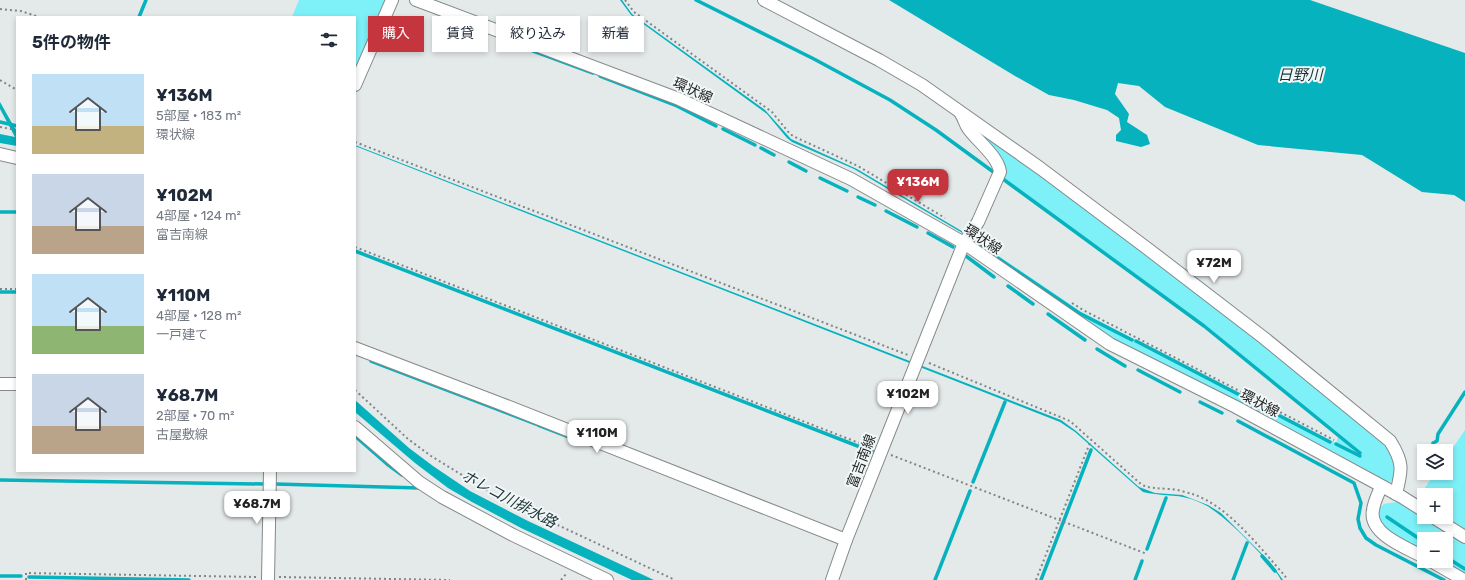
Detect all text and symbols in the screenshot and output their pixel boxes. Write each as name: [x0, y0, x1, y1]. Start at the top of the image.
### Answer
chip: 購入: [368, 16, 424, 52]
chip: 賃貸: [432, 16, 488, 52]
chip: 絞り込み: [496, 16, 580, 52]
chip: 新着: [588, 16, 644, 52]
icon: filters: [318, 29, 340, 51]
text: 5件の物件: [32, 32, 111, 52]
water label: 日野川: [1277, 66, 1324, 84]
street label: 環状線: [670, 74, 715, 107]
text: ¥136M: [156, 85, 213, 105]
icon: home: [64, 90, 112, 138]
text: 5部屋 · 183 m²: [156, 108, 241, 123]
text: 環状線: [156, 127, 195, 142]
pin: ¥136M: [890, 169, 946, 203]
text: ¥136M: [896, 174, 940, 189]
text: ¥102M: [156, 185, 213, 205]
icon: home: [64, 190, 112, 238]
text: 4部屋 · 124 m²: [156, 208, 241, 223]
street label: 環状線: [961, 221, 1005, 258]
text: 富吉南線: [156, 227, 208, 242]
pin: ¥72M: [1190, 250, 1238, 284]
text: ¥72M: [1196, 255, 1232, 270]
text: ¥110M: [156, 285, 210, 305]
icon: home: [64, 290, 112, 338]
text: 4部屋 · 128 m²: [156, 308, 241, 323]
text: 一戸建て: [156, 327, 208, 342]
pin: ¥102M: [880, 381, 936, 415]
text: ¥68.7M: [156, 385, 218, 405]
text: ¥102M: [886, 386, 930, 401]
street label: 環状線: [1237, 386, 1282, 421]
icon: home: [64, 390, 112, 438]
text: 2部屋 · 70 m²: [156, 408, 234, 423]
pin: ¥110M: [569, 420, 625, 454]
text: ¥110M: [576, 425, 618, 440]
text: 古屋敷線: [156, 427, 208, 442]
street label: 富吉南線: [843, 432, 879, 490]
map controls: [1417, 444, 1453, 568]
button: layers: [1417, 444, 1453, 480]
water label: ホレコ川排水路: [458, 466, 561, 533]
button: +: [1417, 488, 1453, 524]
pin: ¥68.7M: [224, 491, 290, 525]
text: ¥68.7M: [233, 496, 281, 511]
button: −: [1417, 532, 1453, 568]

